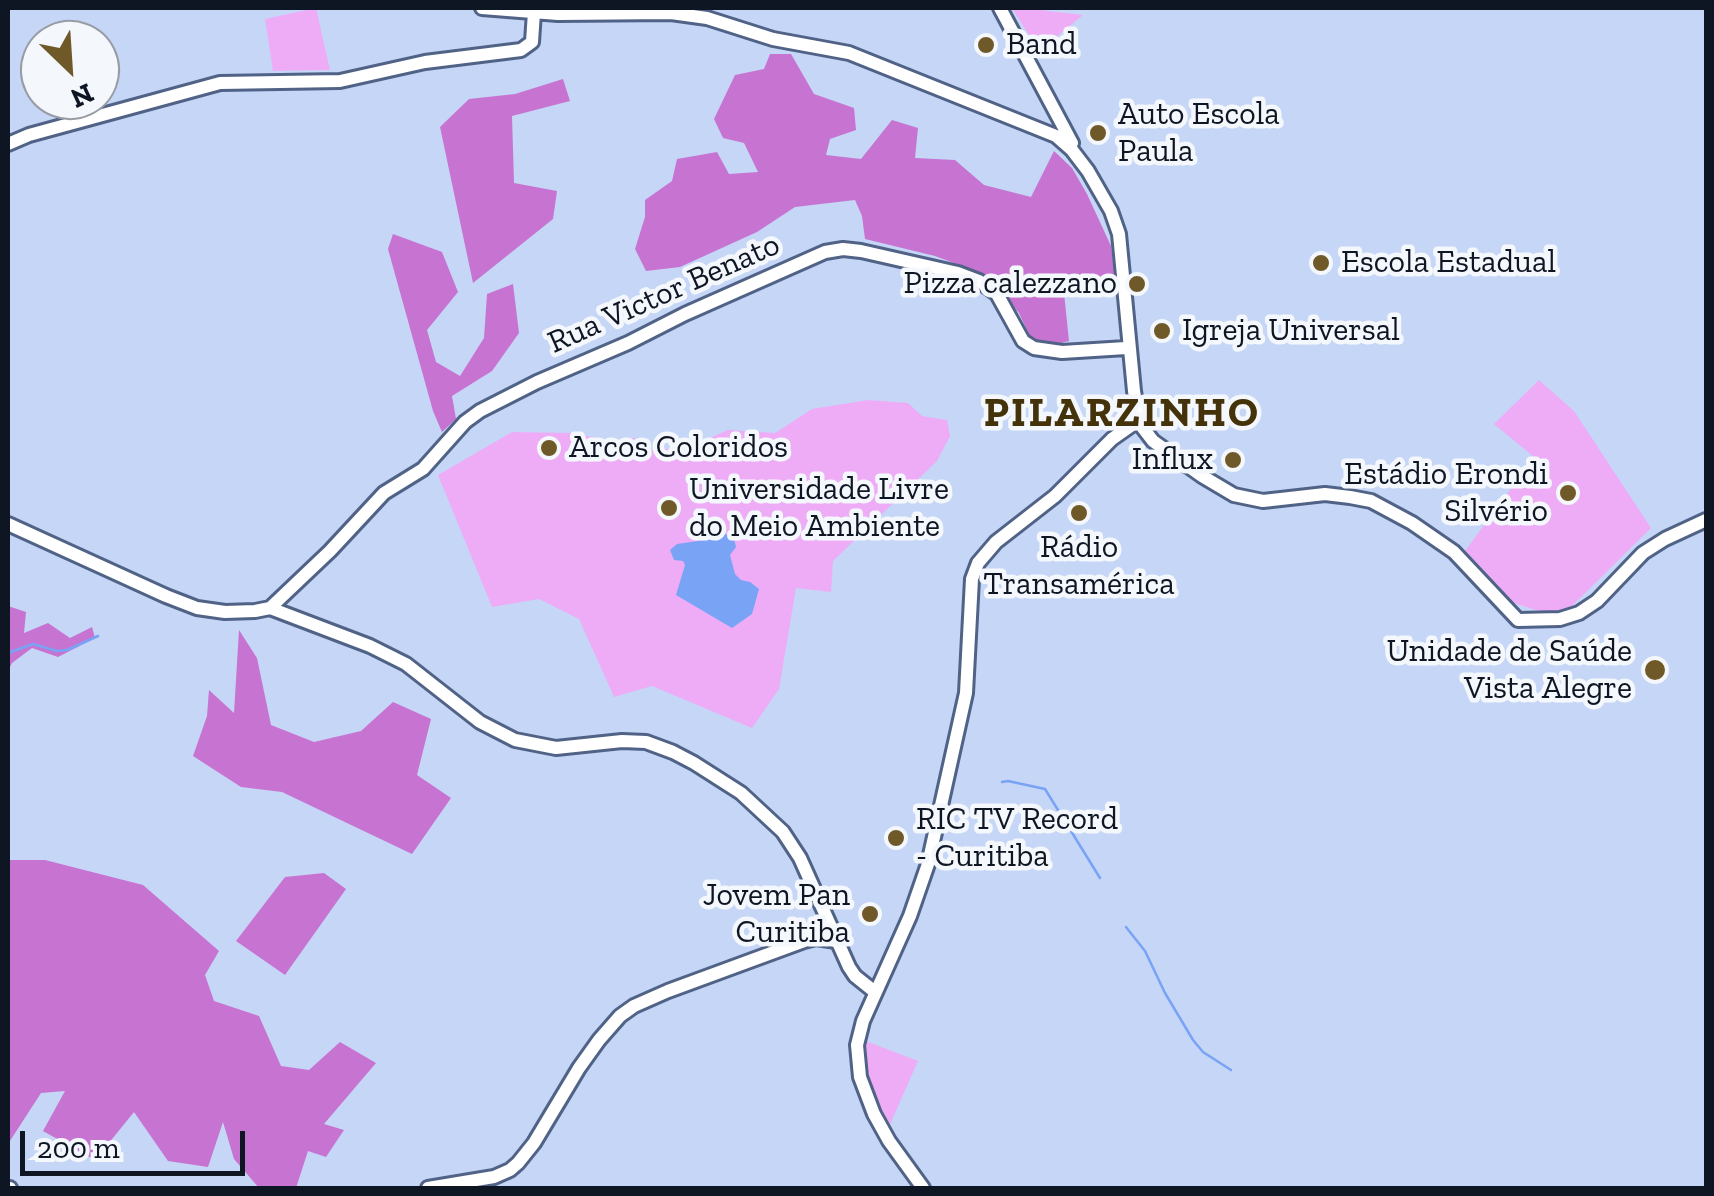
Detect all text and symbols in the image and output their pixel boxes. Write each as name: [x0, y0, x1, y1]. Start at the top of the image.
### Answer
north arrow: [20, 20, 120, 120]
place label: Band: [1006, 26, 1077, 64]
marker: Band: [975, 34, 997, 56]
text: N: [65, 76, 99, 115]
place label: Auto Escola Paula: [1118, 96, 1280, 171]
marker: Auto Escola Paula: [1087, 122, 1109, 144]
street label: Rua Victor Benato: [542, 226, 786, 362]
place label: Escola Estadual: [1341, 244, 1556, 282]
marker: Escola Estadual: [1310, 252, 1332, 274]
place label: Pizza calezzano: [904, 265, 1117, 303]
marker: Pizza calezzano: [1126, 273, 1148, 295]
place label: Igreja Universal: [1182, 312, 1400, 350]
marker: Igreja Universal: [1151, 320, 1173, 342]
district label: PILARZINHO: [984, 389, 1260, 439]
place label: Arcos Coloridos: [569, 429, 788, 467]
marker: Arcos Coloridos: [538, 437, 560, 459]
place label: Influx: [1132, 441, 1213, 479]
marker: Influx: [1222, 449, 1244, 471]
place label: Estádio Erondi Silvério: [1344, 456, 1548, 531]
place label: Universidade Livre do Meio Ambiente: [689, 471, 949, 546]
marker: Estádio Erondi Silvério: [1557, 482, 1579, 504]
marker: Universidade Livre do Meio Ambiente: [658, 497, 680, 519]
marker: Rádio Transamérica: [1068, 502, 1090, 524]
place label: Rádio Transamérica: [983, 529, 1175, 604]
place label: Unidade de Saúde Vista Alegre: [1387, 633, 1632, 708]
marker: Unidade de Saúde Vista Alegre: [1642, 657, 1668, 683]
place label: RIC TV Record - Curitiba: [916, 801, 1118, 876]
marker: RIC TV Record - Curitiba: [885, 827, 907, 849]
place label: Jovem Pan Curitiba: [703, 877, 850, 952]
marker: Jovem Pan Curitiba: [859, 903, 881, 925]
scale bar: [25, 1111, 250, 1173]
text: 200 m: [37, 1130, 120, 1166]

